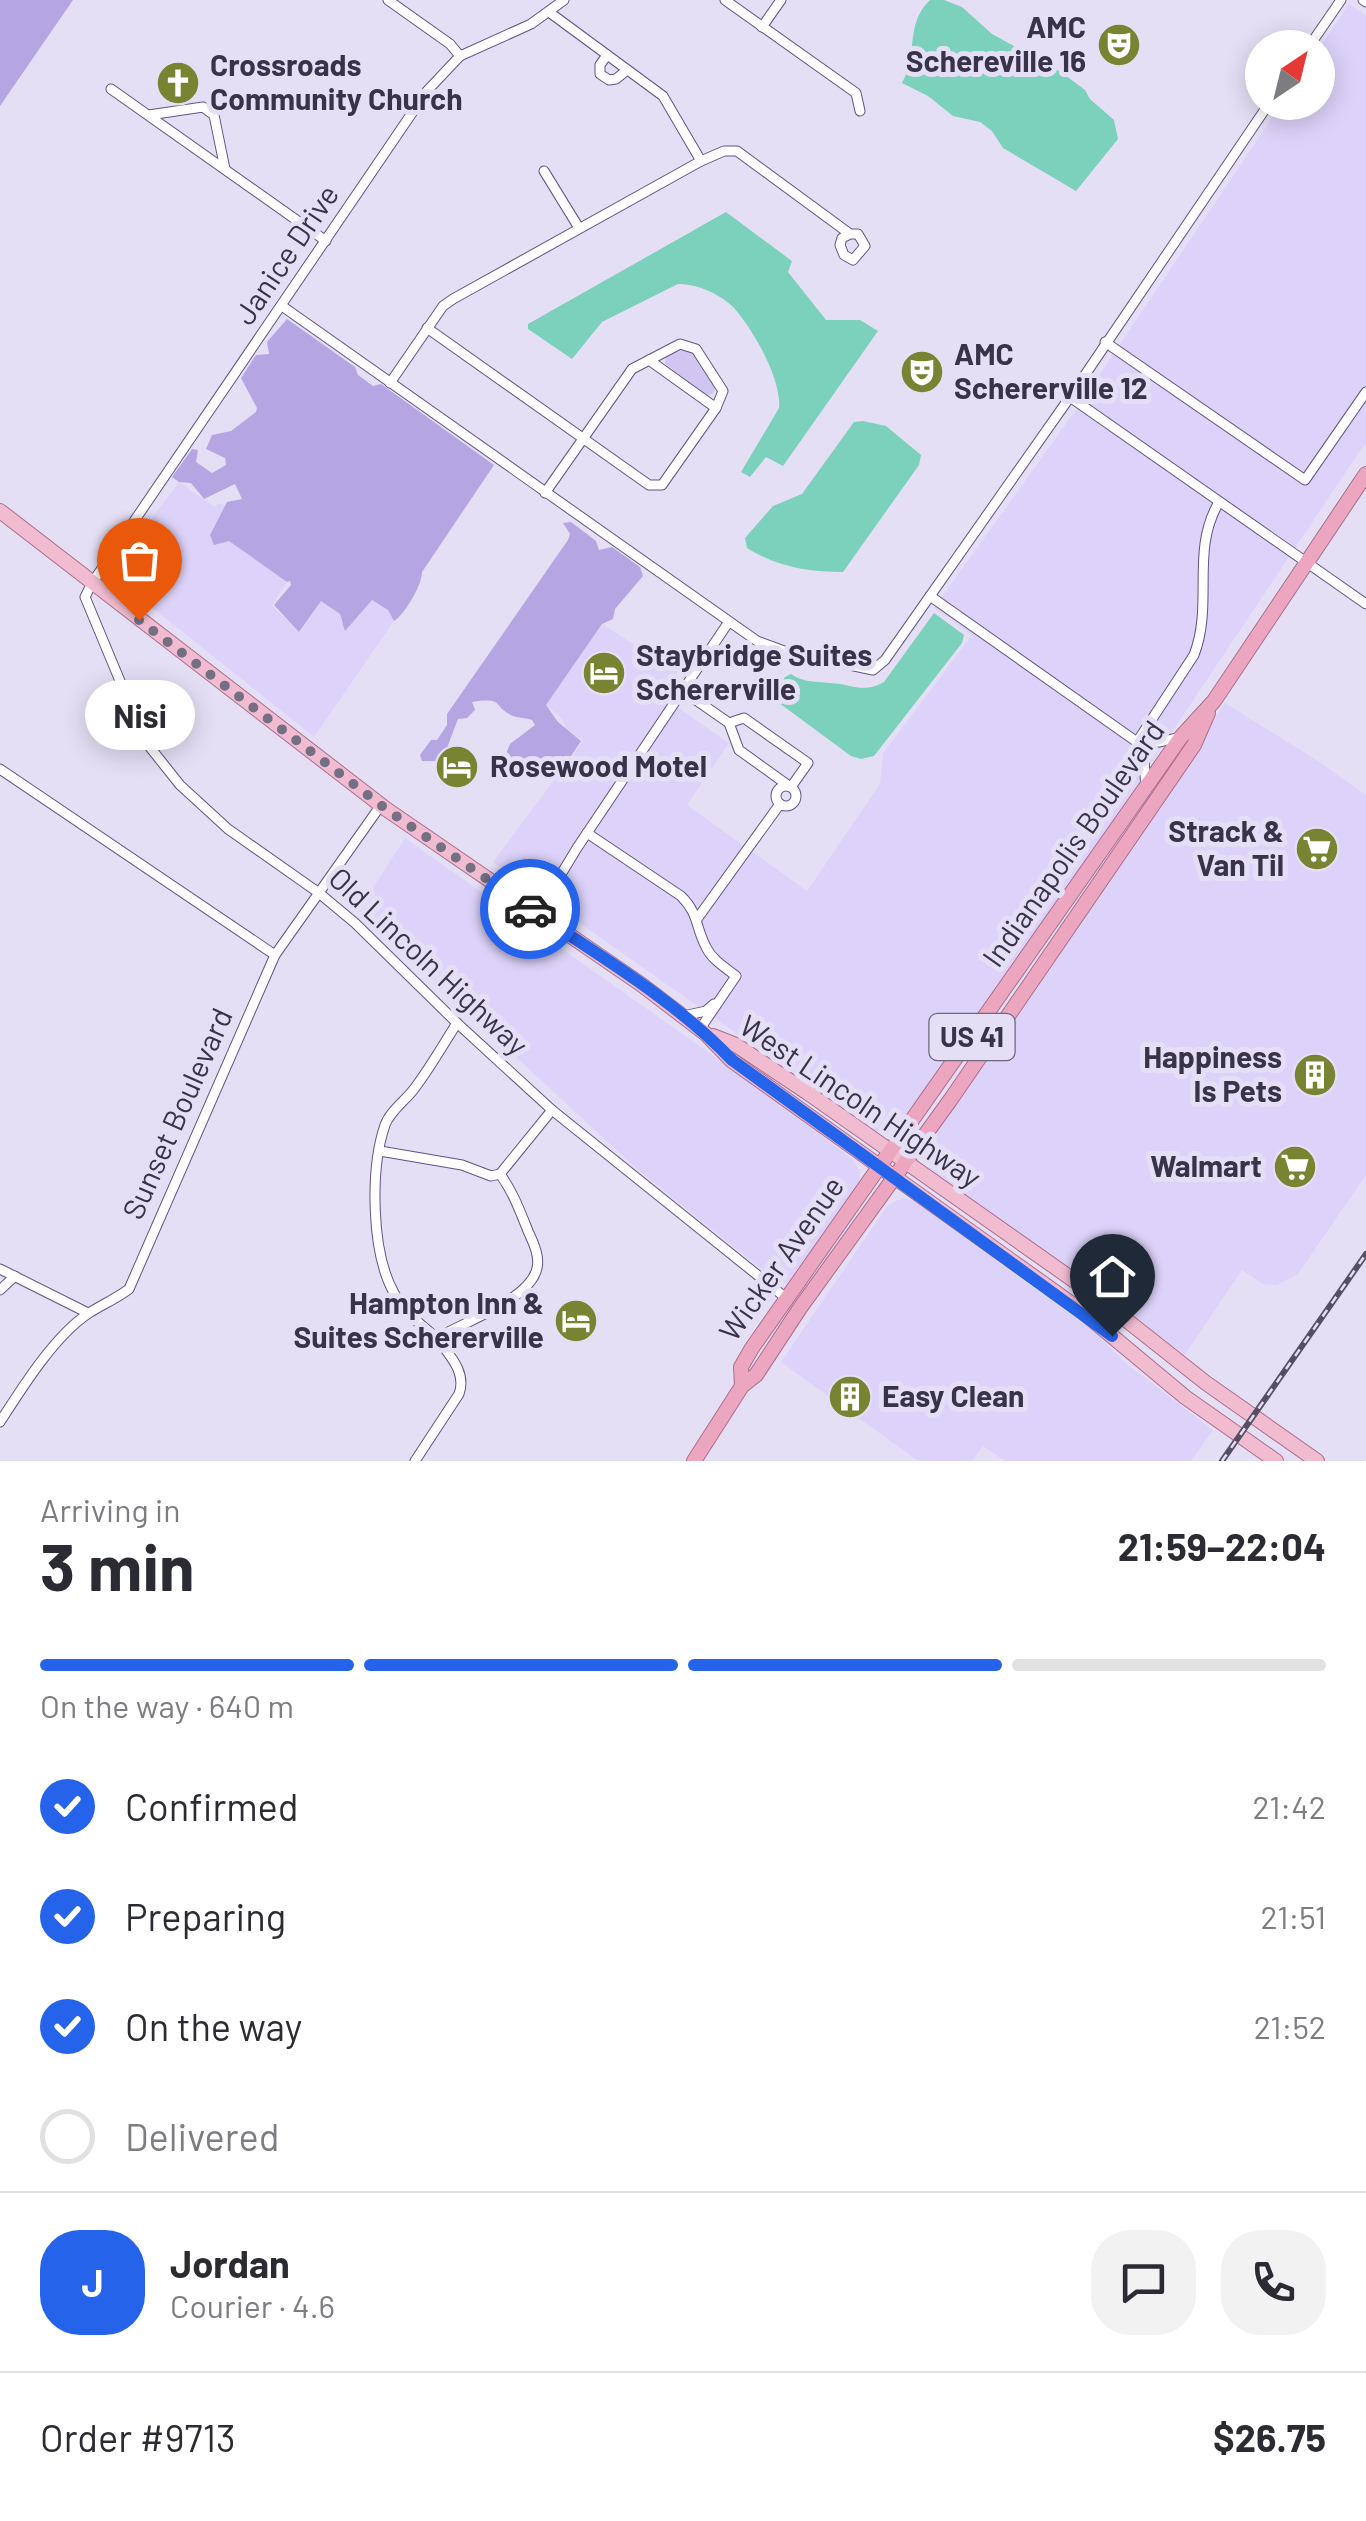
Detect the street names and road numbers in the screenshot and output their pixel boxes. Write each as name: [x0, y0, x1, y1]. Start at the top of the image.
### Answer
street label: Janice Drive: [225, 177, 345, 331]
street label: Indianapolis Boulevard: [974, 713, 1171, 973]
street label: Old Lincoln Highway: [322, 859, 536, 1062]
street label: Sunset Boulevard: [114, 1002, 239, 1224]
street label: West Lincoln Highway: [734, 1006, 989, 1194]
road number: US 41: [930, 1014, 1014, 1060]
street label: Wicker Avenue: [710, 1169, 850, 1347]

